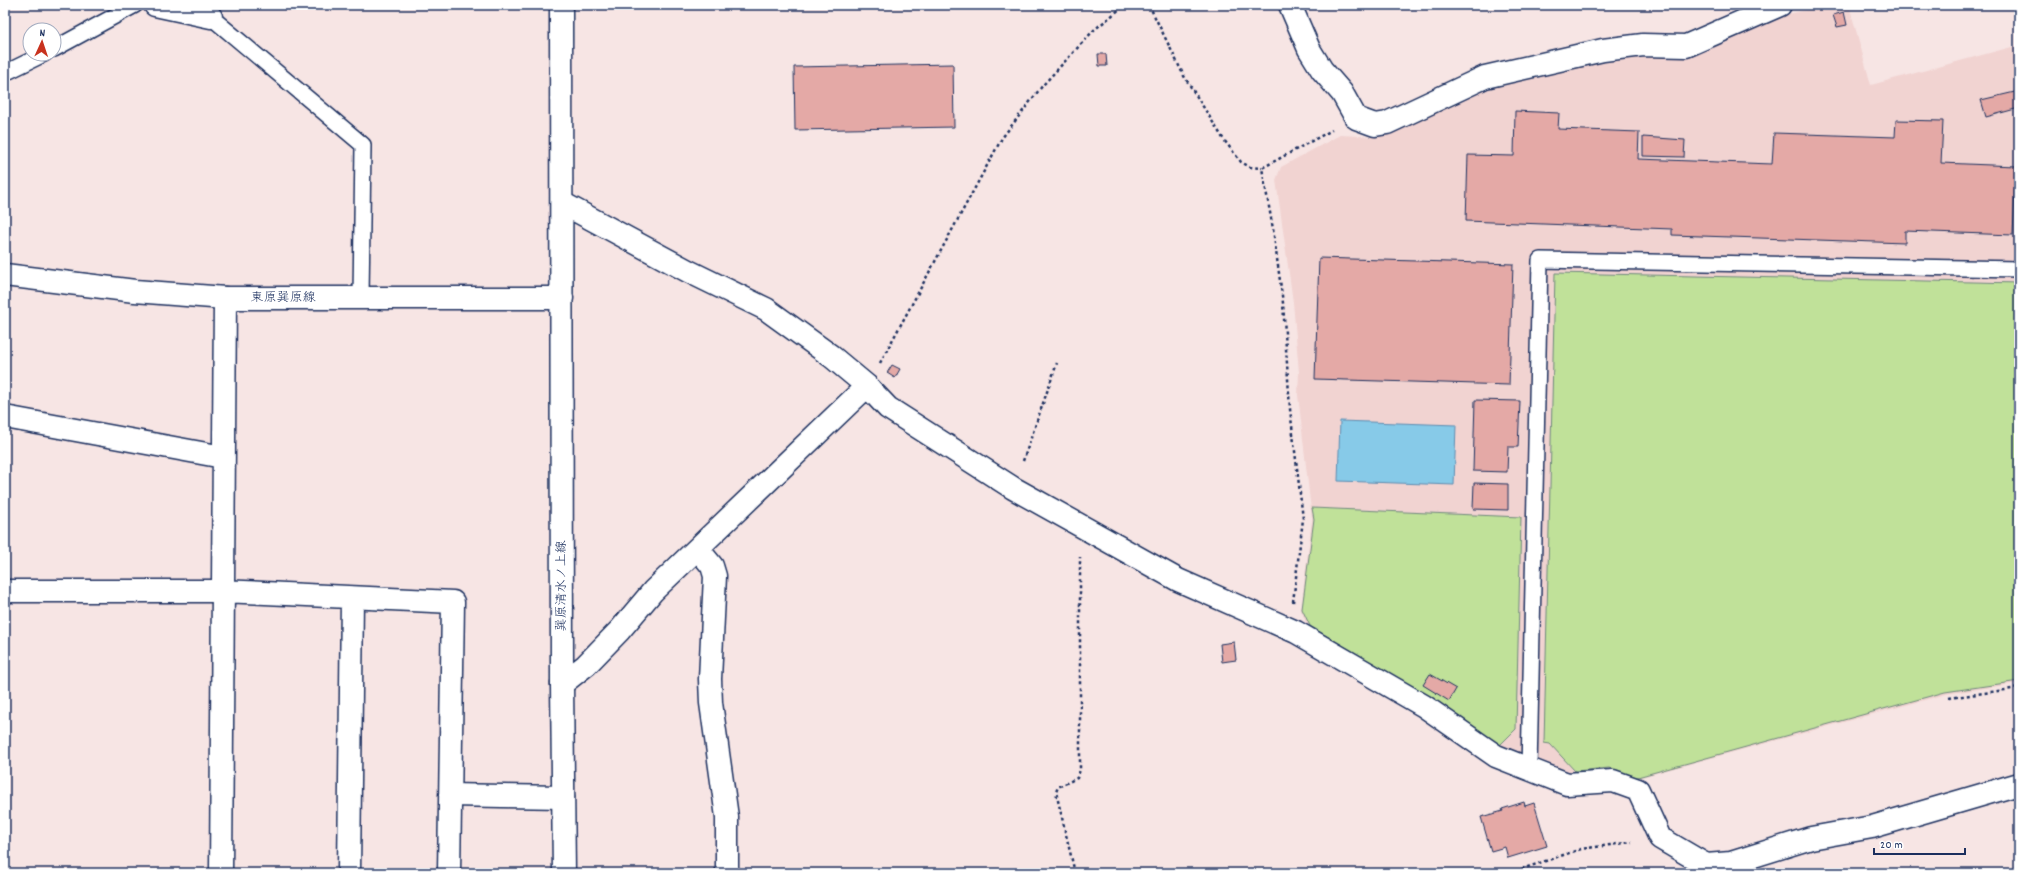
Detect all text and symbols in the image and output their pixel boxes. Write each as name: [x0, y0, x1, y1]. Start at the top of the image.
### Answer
north arrow: [22, 22, 62, 62]
text: N: [39, 26, 46, 42]
street label: 東原巽原線: [250, 289, 316, 308]
street label: 巽原清水ノ上線: [553, 540, 572, 632]
scale bar: [1874, 830, 1965, 856]
text: 20 m: [1880, 837, 1903, 854]

